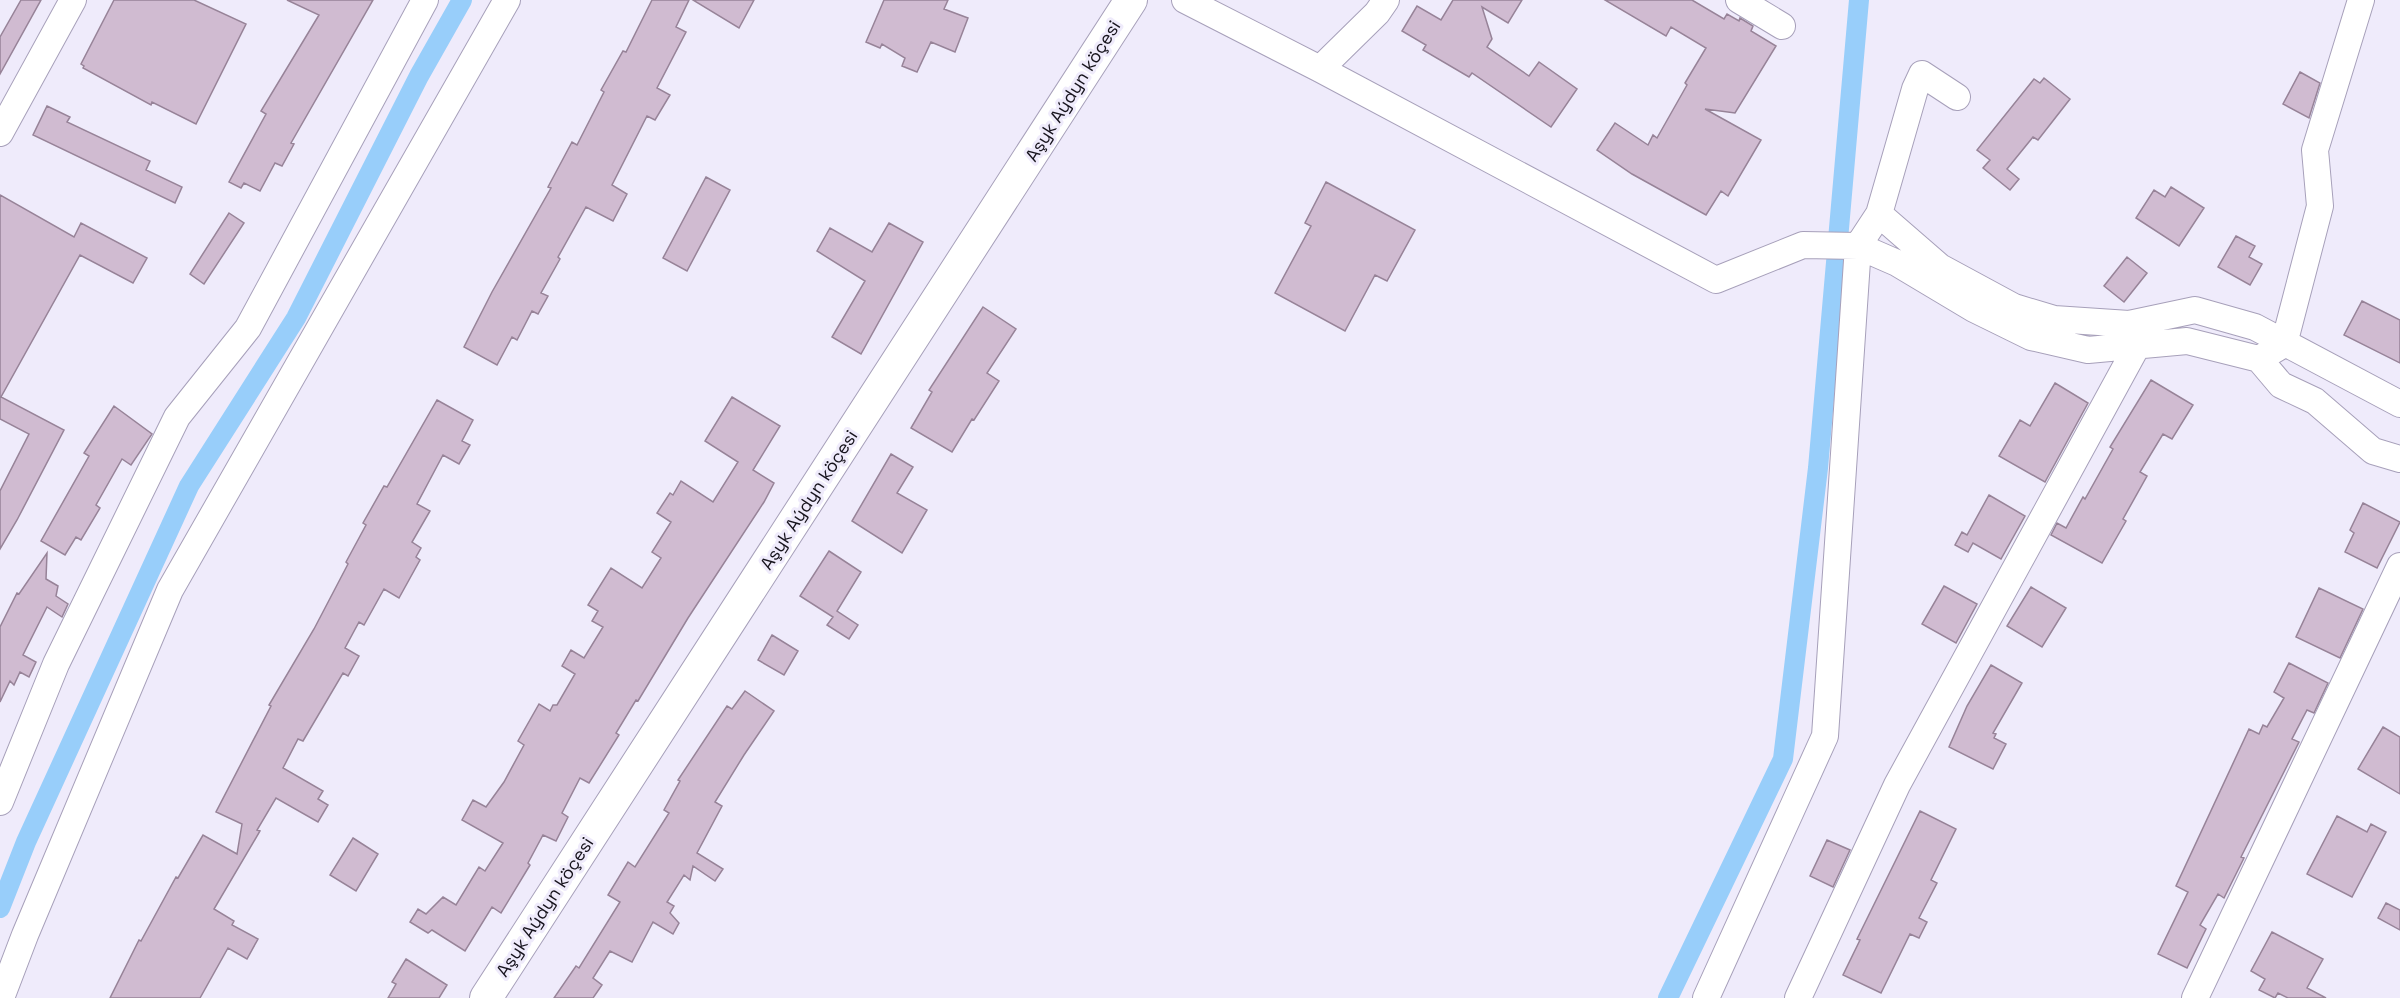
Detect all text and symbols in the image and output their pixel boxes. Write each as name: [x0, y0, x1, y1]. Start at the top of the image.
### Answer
street label: Aşyk Aýdyn köçesi: [1020, 16, 1125, 166]
street label: Aşyk Aýdyn köçesi: [755, 425, 862, 574]
street label: Aşyk Aýdyn köçesi: [491, 832, 598, 981]

